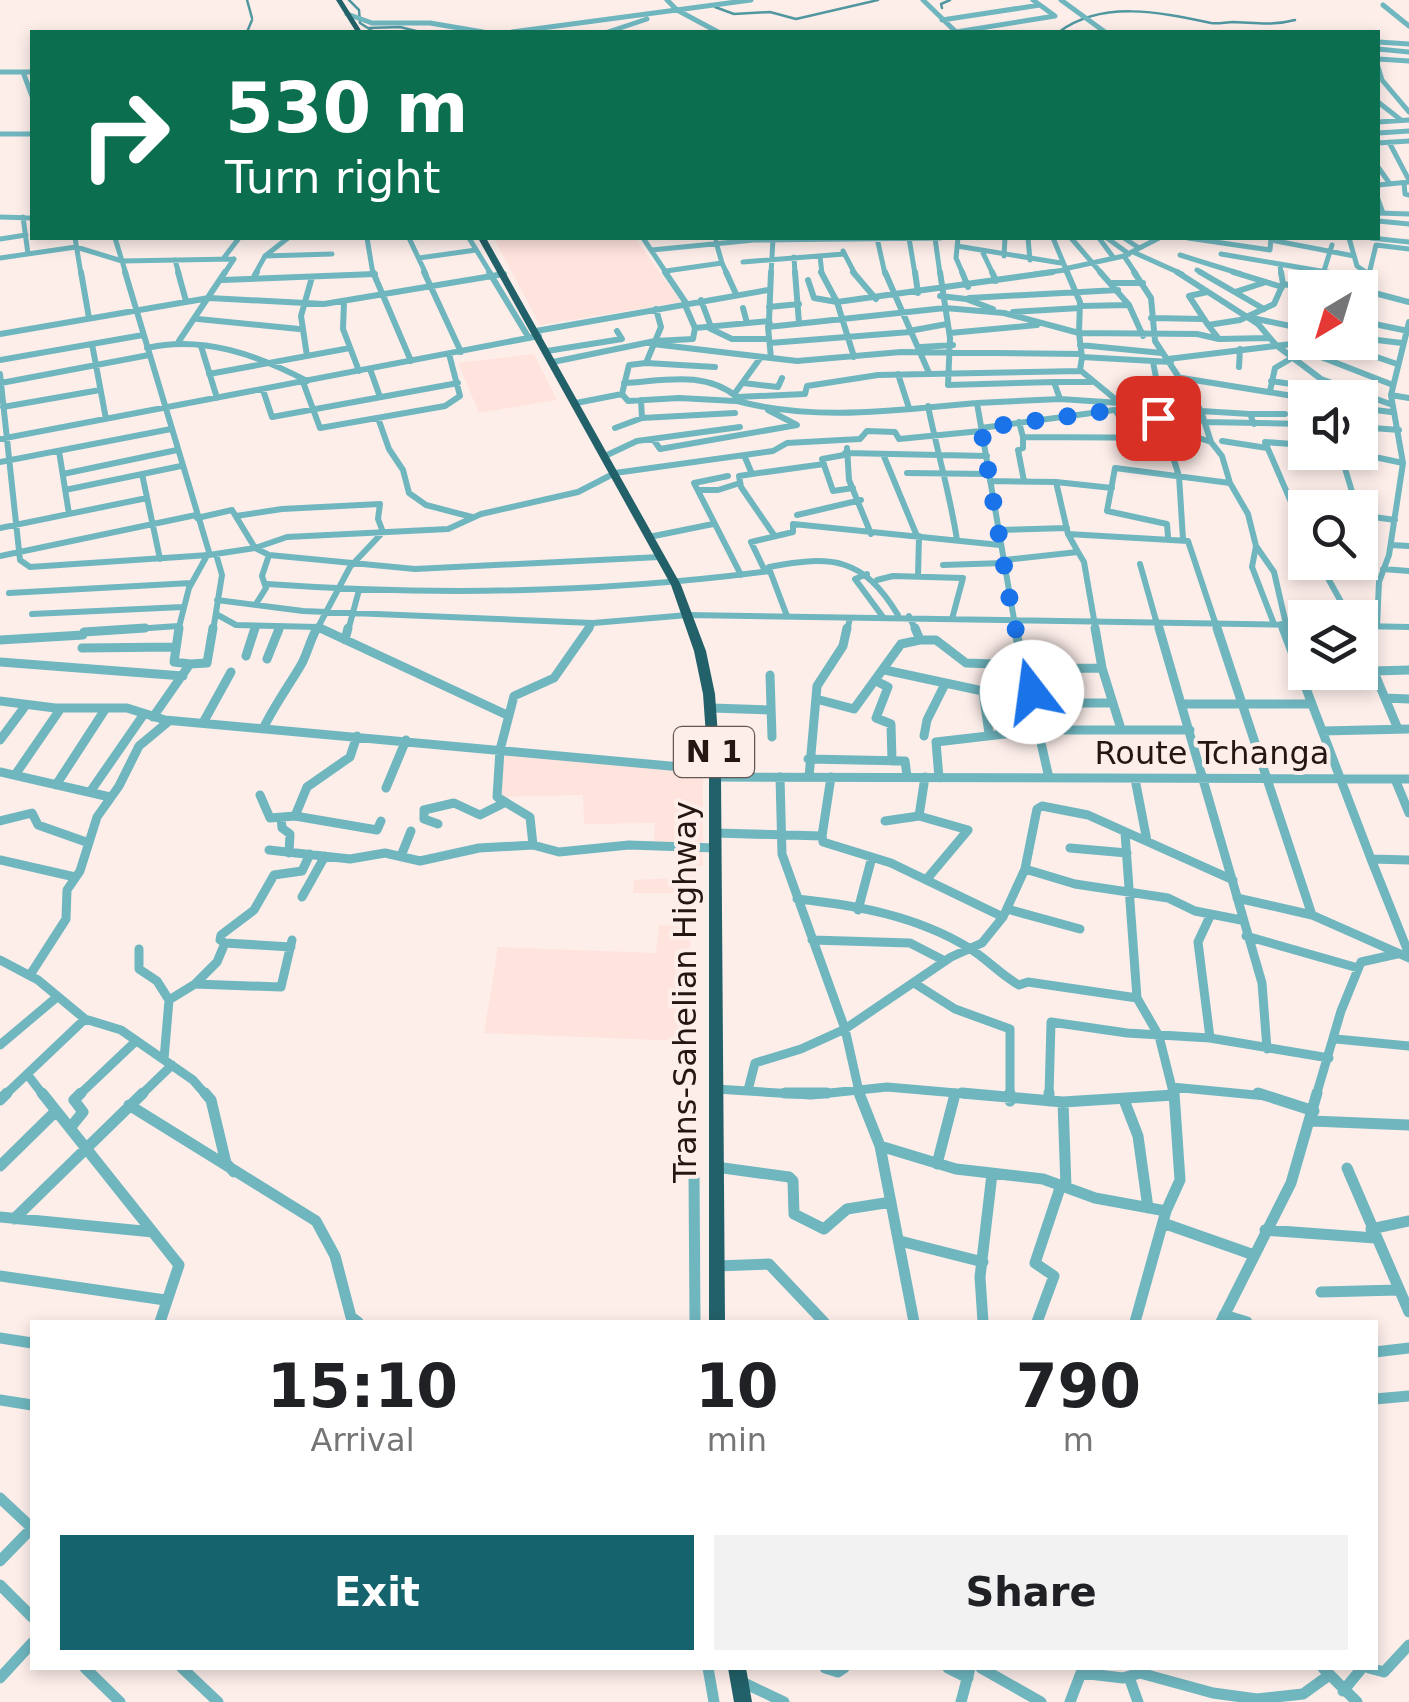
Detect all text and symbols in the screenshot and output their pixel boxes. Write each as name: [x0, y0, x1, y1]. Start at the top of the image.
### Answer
text: 530 m: [225, 67, 468, 149]
icon: right: [60, 70, 190, 200]
text: Turn right: [225, 151, 440, 204]
north arrow: [1288, 270, 1378, 360]
map controls: [1288, 270, 1378, 690]
pin: [1116, 376, 1201, 461]
button: sound: [1288, 380, 1378, 470]
icon: arrive: [1131, 391, 1186, 446]
button: search: [1288, 490, 1378, 580]
button: layers: [1288, 600, 1378, 690]
position arrow: [980, 640, 1084, 744]
road number: N 1: [674, 727, 754, 777]
street label: Route Tchanga: [1095, 734, 1329, 772]
street label: Trans-Sahelian Highway: [666, 801, 704, 1184]
text: 15:10: [267, 1351, 458, 1421]
text: 10: [695, 1351, 779, 1421]
text: 790: [1016, 1351, 1141, 1421]
text: Arrival: [311, 1421, 415, 1459]
text: min: [707, 1421, 767, 1459]
text: m: [1063, 1421, 1094, 1459]
button: Exit: [60, 1535, 694, 1650]
button: Share: [714, 1535, 1348, 1650]

